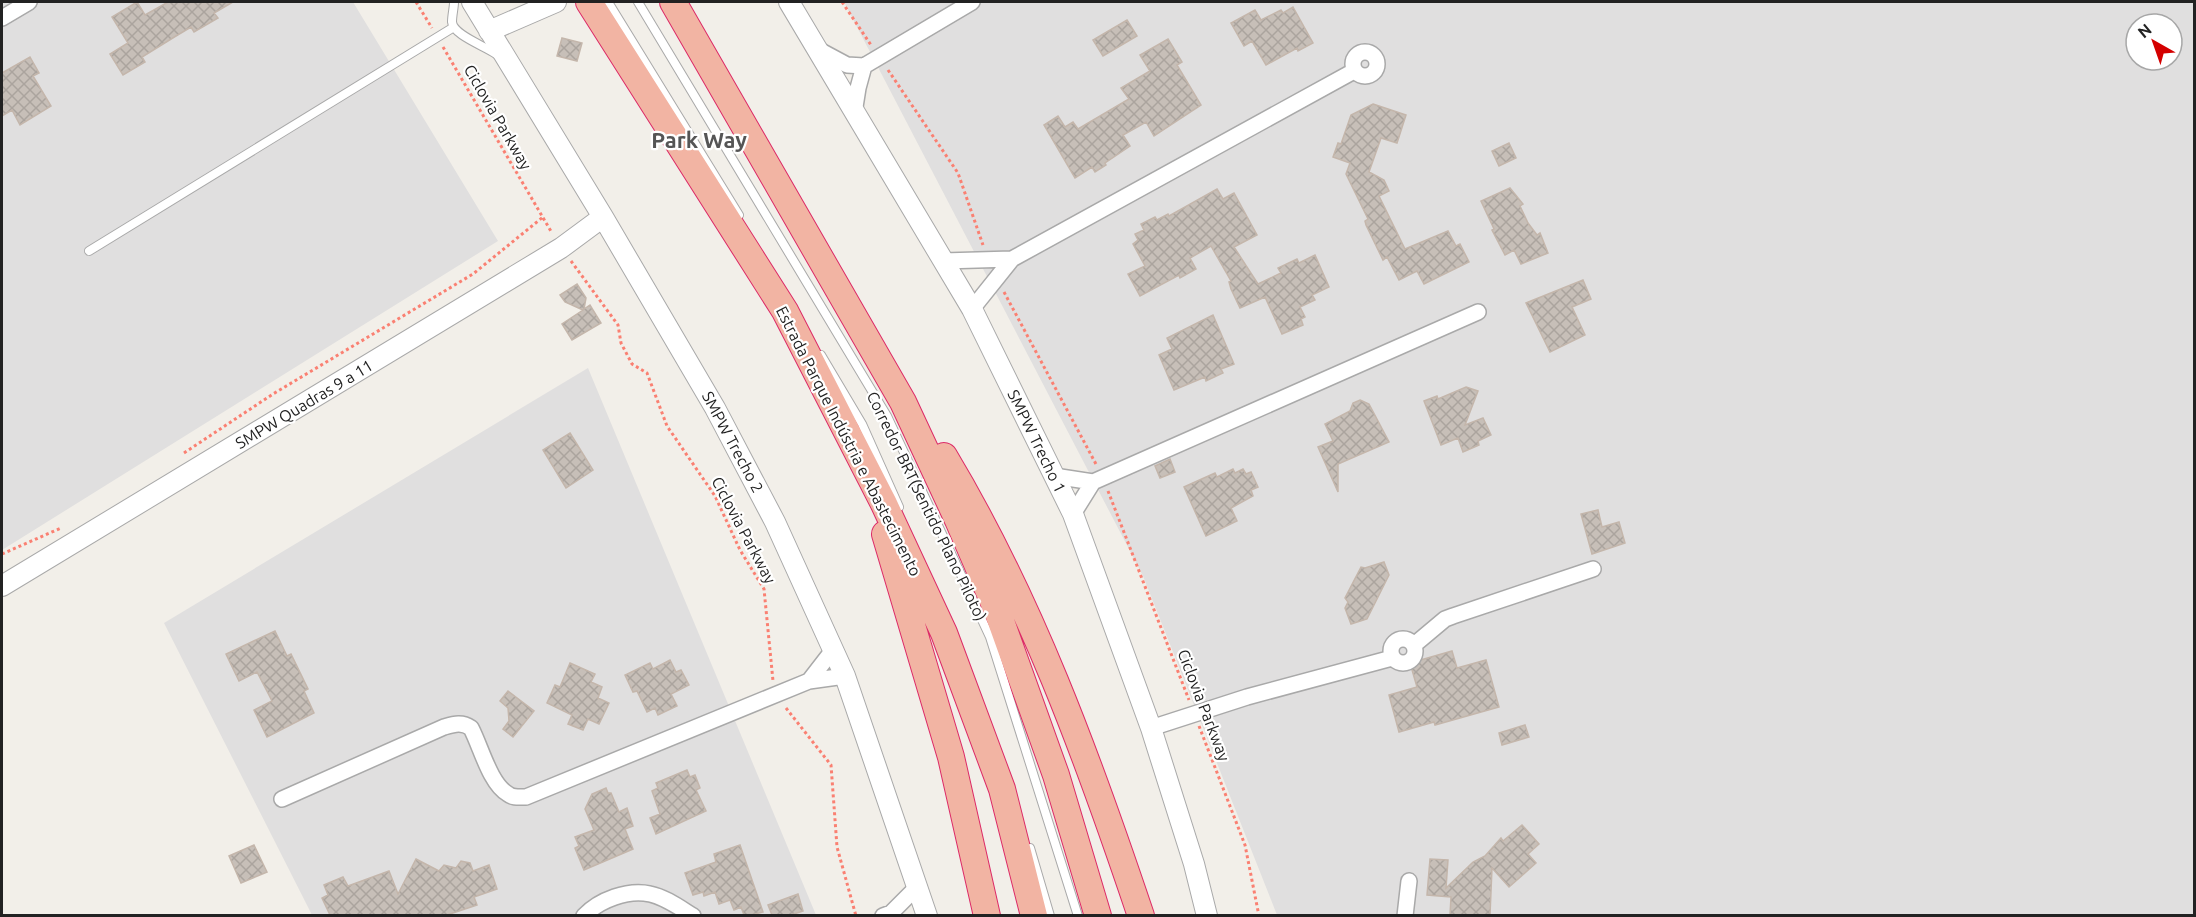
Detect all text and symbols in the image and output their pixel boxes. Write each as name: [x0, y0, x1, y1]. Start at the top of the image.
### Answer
north arrow: [2124, 12, 2184, 72]
text: N: [2134, 20, 2155, 41]
street label: Ciclovia Parkway: [461, 61, 536, 173]
district label: Park Way: [651, 127, 747, 152]
street label: Estrada Parque Indústria e Abastecimento: [773, 303, 925, 579]
street label: SMPW Quadras 9 a 11: [232, 356, 376, 452]
street label: SMPW Trecho 1: [1004, 387, 1070, 495]
street label: SMPW Trecho 2: [699, 388, 767, 496]
street label: Corredor BRT(Sentido Plano Piloto): [863, 388, 990, 624]
street label: Ciclovia Parkway: [708, 474, 780, 587]
street label: Ciclovia Parkway: [1174, 647, 1234, 764]

